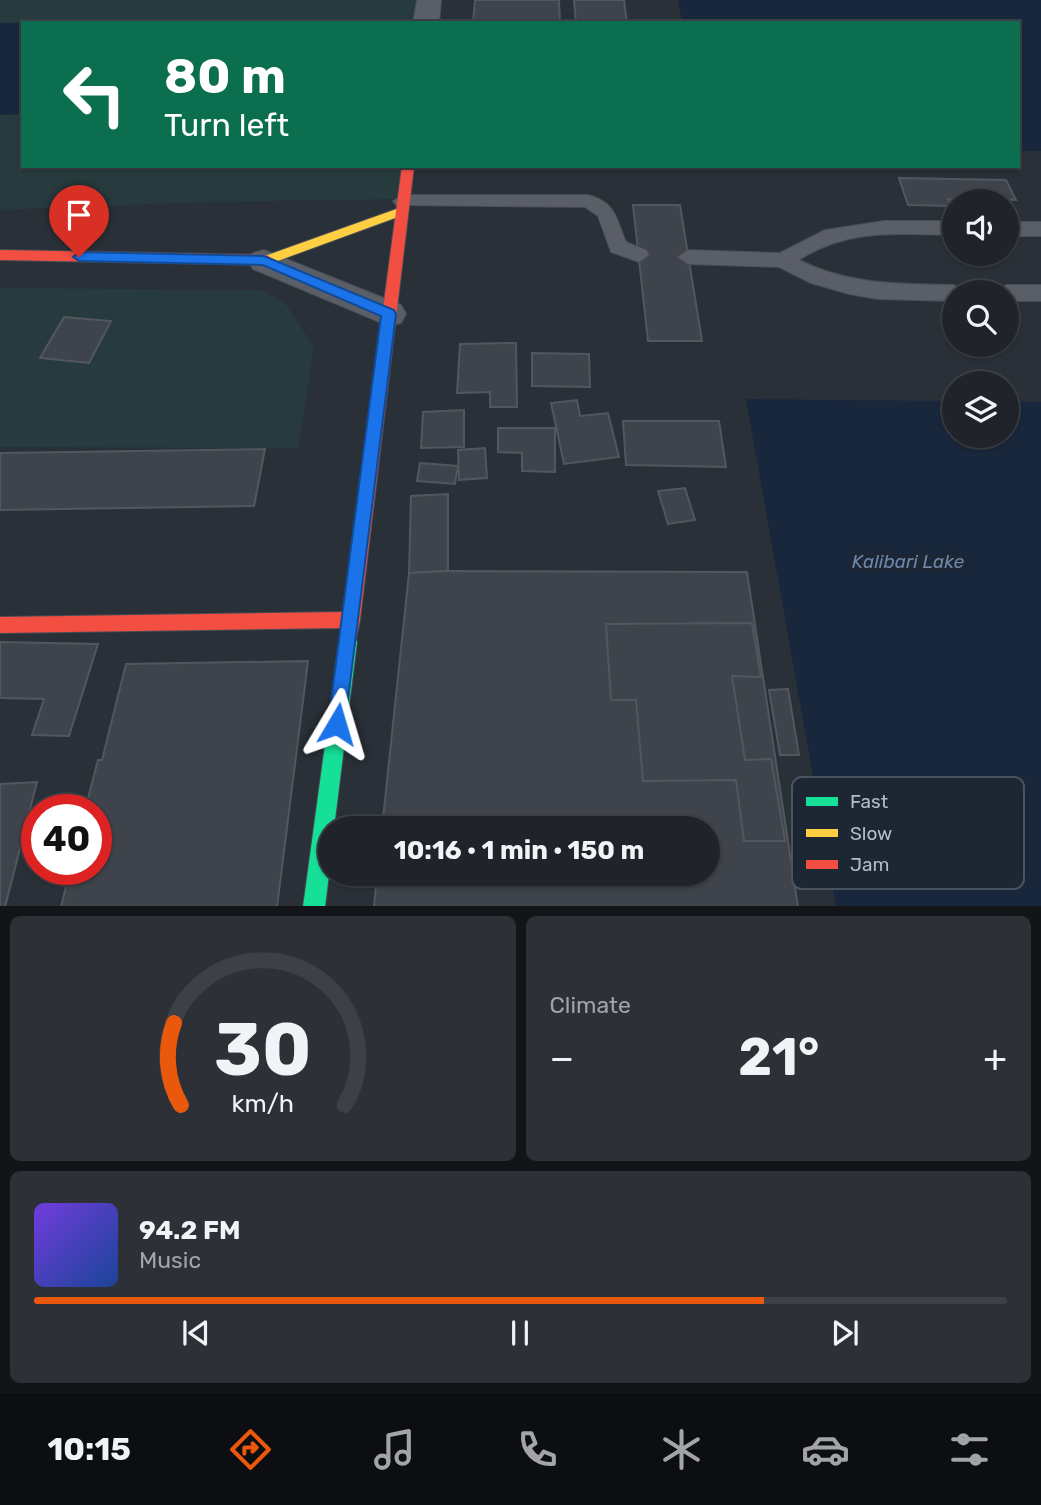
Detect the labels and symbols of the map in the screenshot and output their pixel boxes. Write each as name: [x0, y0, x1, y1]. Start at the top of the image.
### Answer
pin: [49, 185, 109, 257]
water label: Kalibari Lake: [852, 550, 965, 573]
position arrow: [300, 687, 374, 761]
legend: [792, 777, 1024, 889]
text: Fast: [850, 790, 889, 813]
speed limit sign: 40: [21, 794, 112, 885]
text: Slow: [850, 822, 892, 845]
text: Jam: [850, 853, 889, 876]

